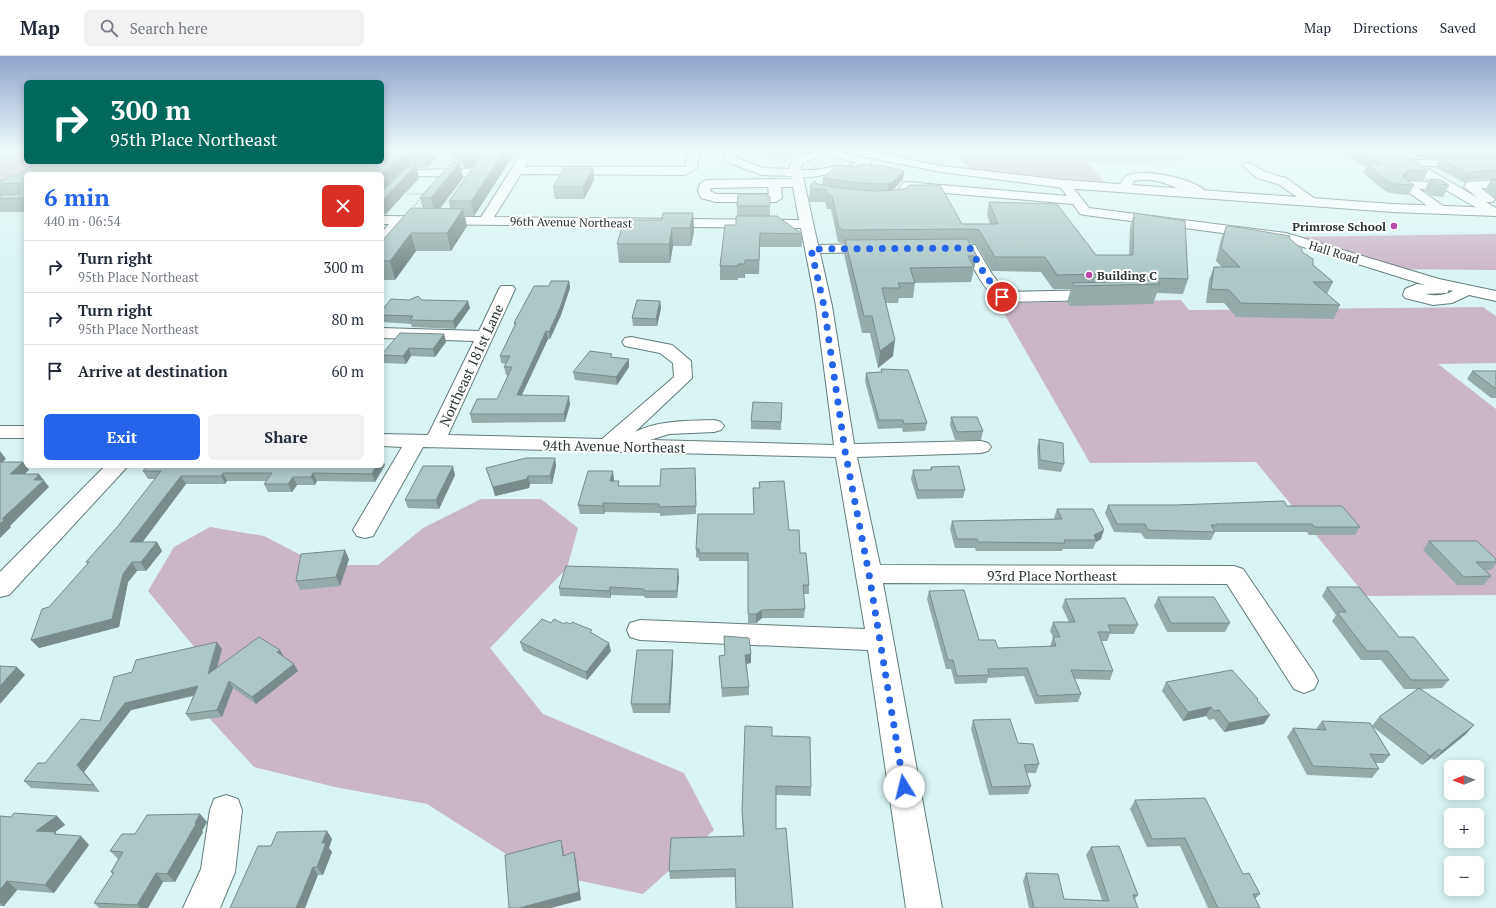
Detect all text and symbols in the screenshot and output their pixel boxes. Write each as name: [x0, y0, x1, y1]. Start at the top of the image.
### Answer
search box: [84, 10, 364, 46]
text: Map: [20, 15, 60, 40]
icon: search: [98, 17, 120, 39]
text: Search here: [130, 18, 208, 38]
text: Map: [1304, 18, 1331, 37]
text: Directions: [1353, 18, 1418, 37]
text: Saved: [1440, 18, 1476, 37]
text: 300 m: [110, 91, 191, 128]
icon: right: [44, 96, 96, 148]
text: 95th Place Northeast: [110, 127, 277, 151]
text: 6 min: [44, 181, 110, 213]
button: close: [322, 185, 364, 227]
text: 440 m · 06:54: [44, 212, 121, 230]
street label: 96th Avenue Northeast: [510, 213, 633, 231]
place label: Primrose School: [1292, 219, 1386, 234]
marker: Primrose School: [1389, 221, 1399, 231]
street label: Hall Road: [1307, 237, 1361, 267]
text: Turn right: [78, 248, 153, 268]
icon: right: [44, 256, 66, 278]
text: 300 m: [323, 257, 364, 277]
text: 95th Place Northeast: [78, 268, 199, 286]
place label: Building C: [1097, 268, 1157, 283]
marker: Building C: [1084, 270, 1094, 280]
pin: [985, 280, 1019, 314]
icon: arrive: [991, 286, 1013, 308]
text: Turn right: [78, 300, 153, 320]
street label: Northeast 181st Lane: [434, 301, 508, 429]
icon: right: [44, 308, 66, 330]
text: 80 m: [331, 309, 364, 329]
text: 95th Place Northeast: [78, 320, 199, 338]
icon: arrive: [44, 360, 66, 382]
text: Arrive at destination: [78, 361, 228, 381]
text: 60 m: [331, 361, 364, 381]
button: Exit: [44, 414, 200, 460]
button: Share: [208, 414, 364, 460]
street label: 94th Avenue Northeast: [542, 435, 686, 457]
street label: 93rd Place Northeast: [987, 566, 1118, 585]
north arrow: [1444, 760, 1484, 800]
map controls: [1444, 760, 1484, 896]
position arrow: [883, 766, 925, 808]
button: +: [1444, 808, 1484, 848]
button: −: [1444, 856, 1484, 896]

